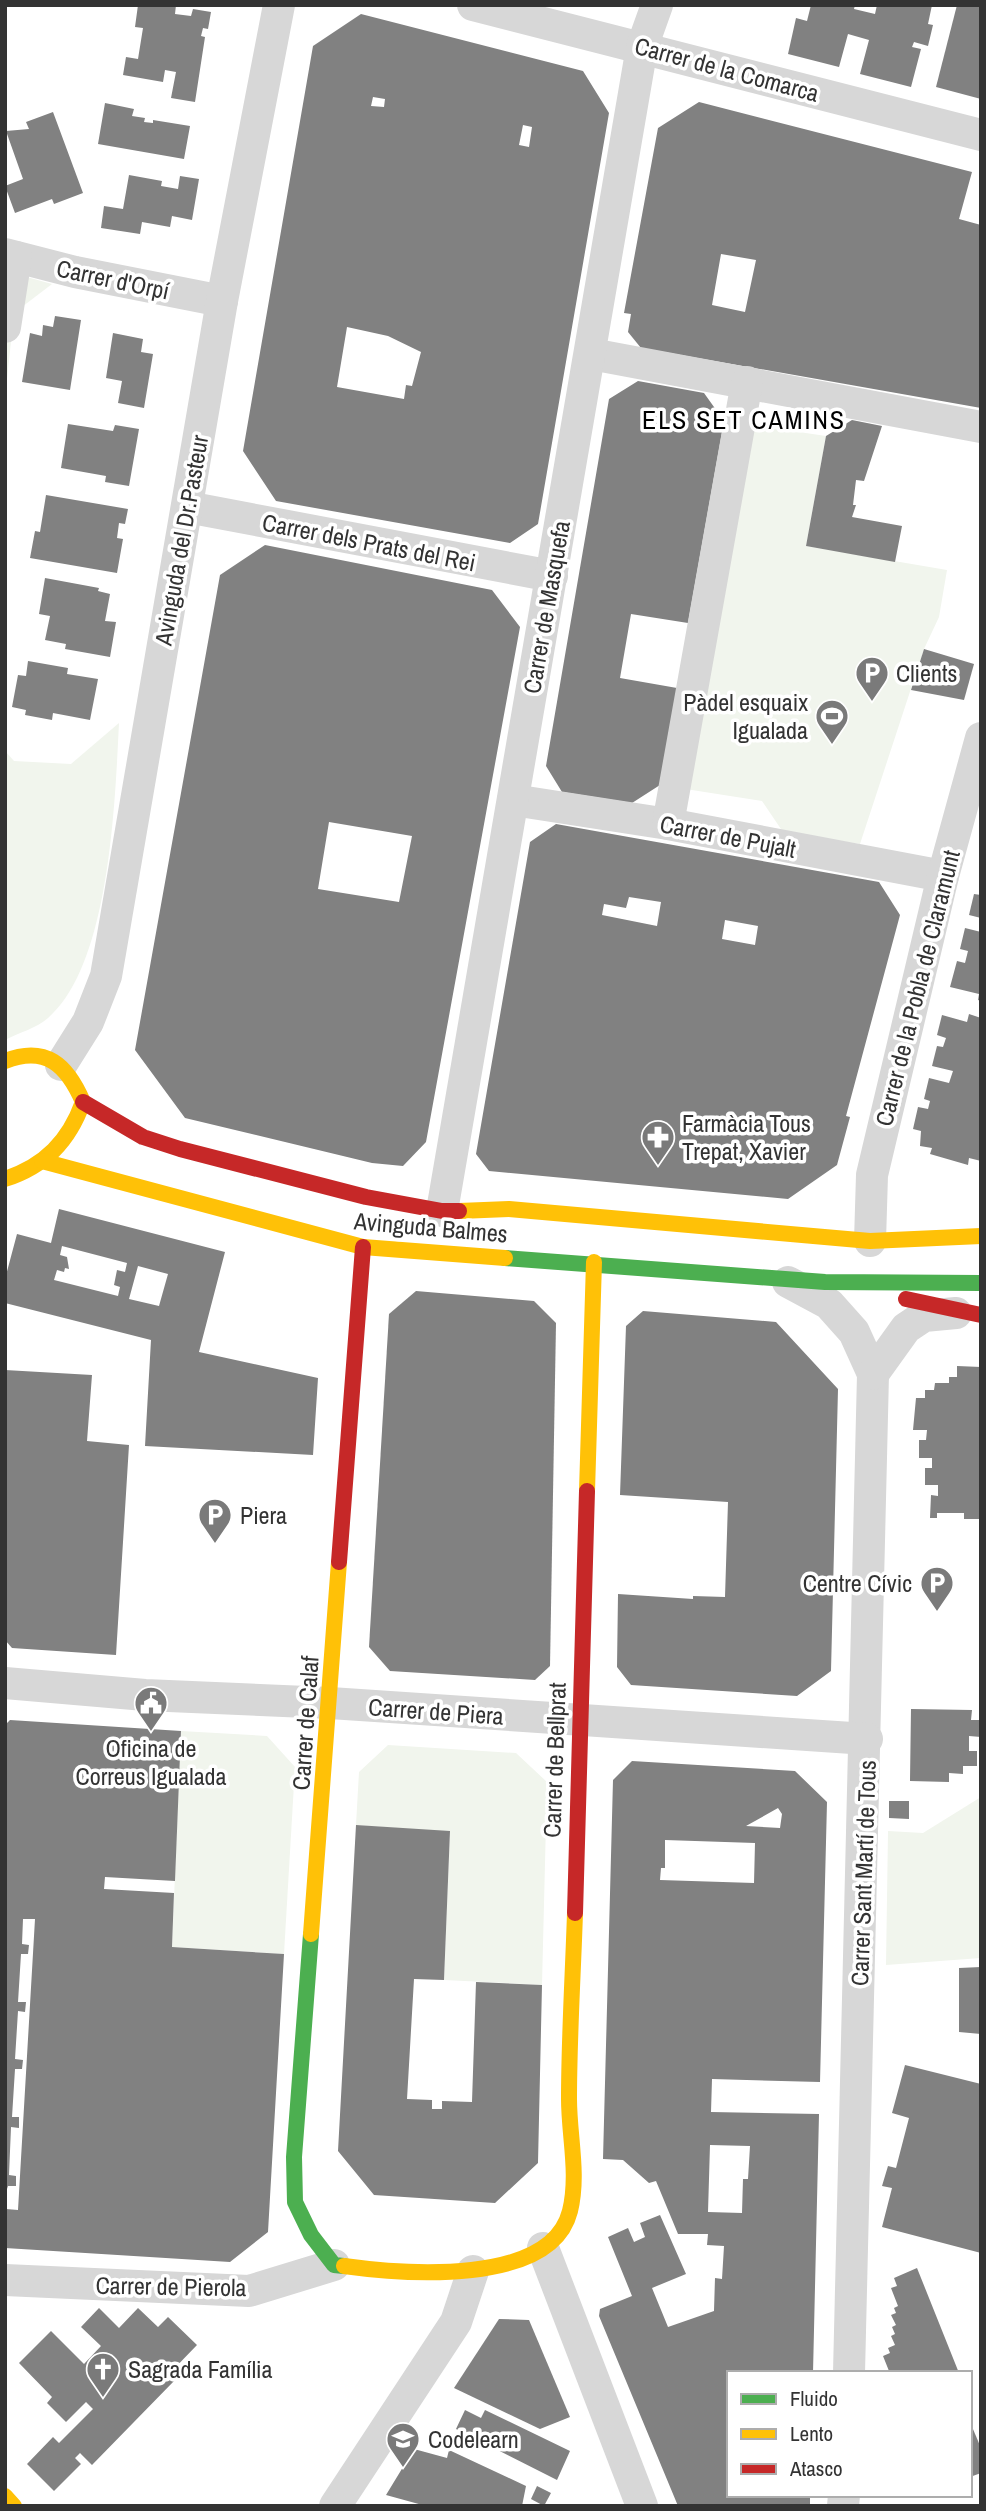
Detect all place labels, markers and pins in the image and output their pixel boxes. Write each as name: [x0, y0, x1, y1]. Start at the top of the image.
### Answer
parking icon: Clients: [853, 654, 891, 703]
place label: Clients: [896, 657, 957, 689]
place label: Pàdel esquaix Igualada: [683, 686, 808, 746]
sports icon: Pàdel esquaix Igualada: [813, 697, 851, 746]
place label: Farmàcia Tous Trepat, Xavier: [682, 1107, 811, 1167]
pharmacy icon: Farmàcia Tous Trepat, Xavier: [639, 1118, 677, 1167]
parking icon: Piera: [196, 1496, 234, 1545]
place label: Piera: [240, 1499, 287, 1531]
parking icon: Centre Cívic: [918, 1564, 956, 1613]
place label: Centre Cívic: [803, 1567, 912, 1599]
public building icon: Oficina de Correus Igualada: [132, 1684, 170, 1733]
place label: Oficina de Correus Igualada: [76, 1732, 227, 1792]
church icon: Sagrada Família: [84, 2350, 122, 2399]
place label: Sagrada Família: [128, 2353, 273, 2385]
school or university icon: Codelearn: [384, 2420, 422, 2469]
place label: Codelearn: [428, 2423, 519, 2455]

